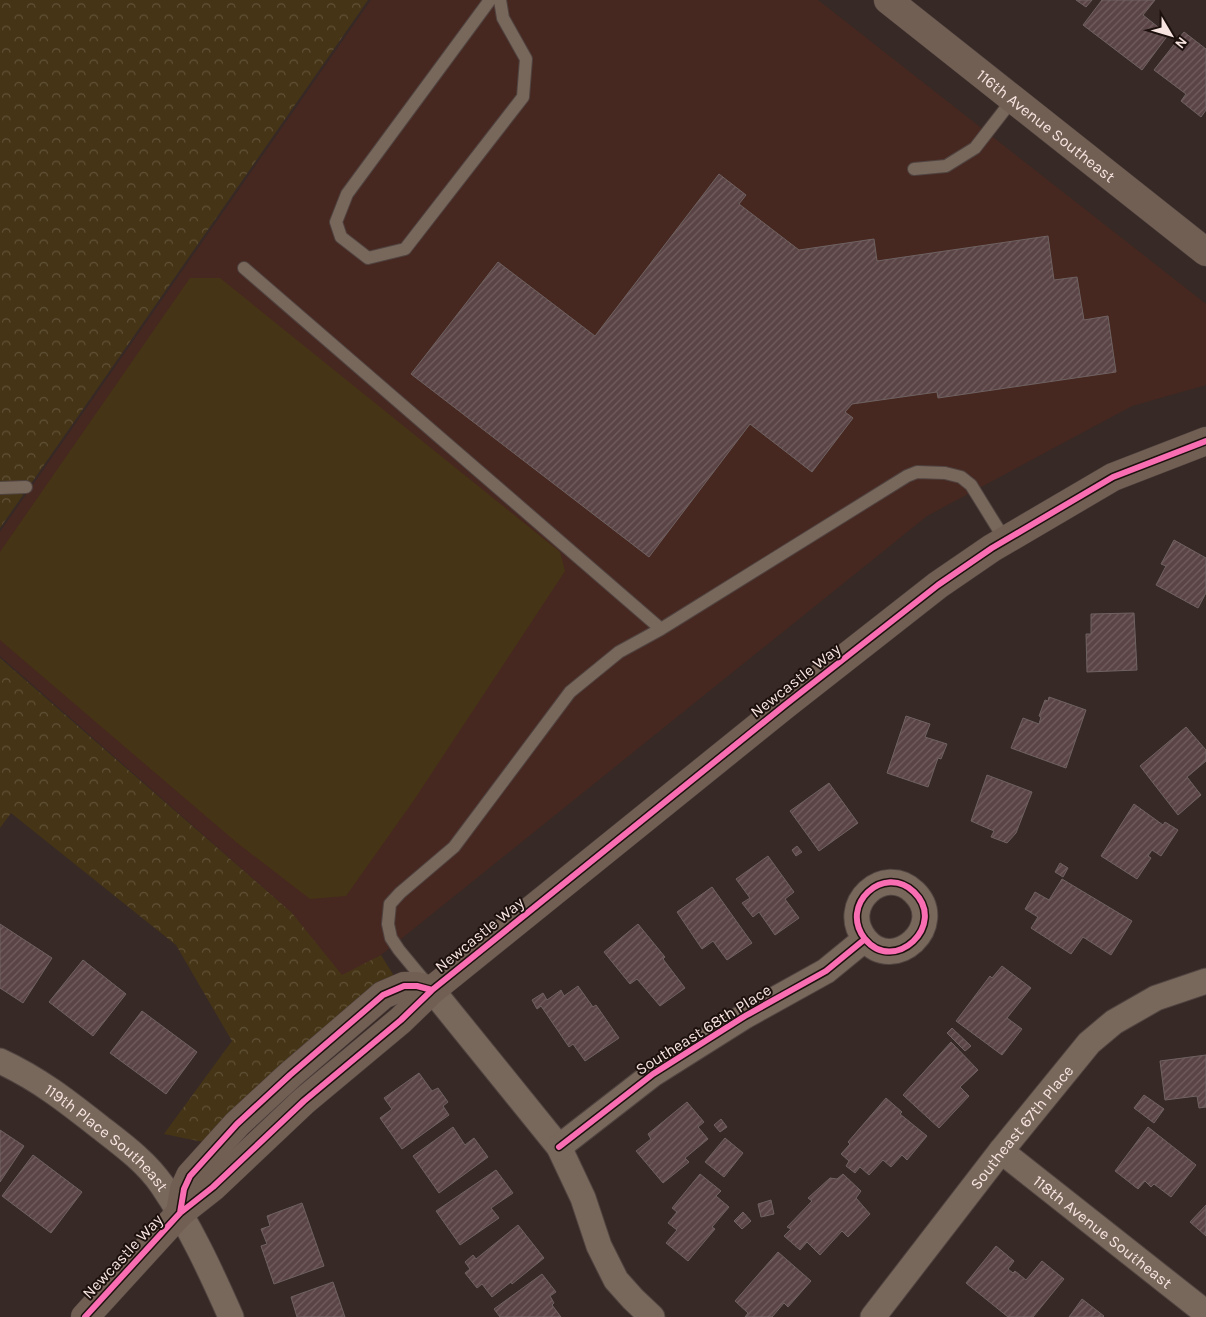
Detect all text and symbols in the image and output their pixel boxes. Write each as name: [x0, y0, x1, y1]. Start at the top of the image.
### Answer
north arrow: [1146, 10, 1196, 60]
text: N: [1171, 34, 1191, 52]
street label: 116th Avenue Southeast: [973, 65, 1119, 186]
street label: Newcastle Way: [747, 639, 844, 721]
street label: Newcastle Way: [431, 892, 528, 976]
street label: Southeast 68th Place: [632, 980, 774, 1079]
street label: Southeast 67th Place: [966, 1061, 1077, 1193]
street label: 119th Place Southeast: [41, 1080, 172, 1195]
street label: 118th Avenue Southeast: [1029, 1171, 1176, 1293]
street label: Newcastle Way: [78, 1210, 167, 1303]

